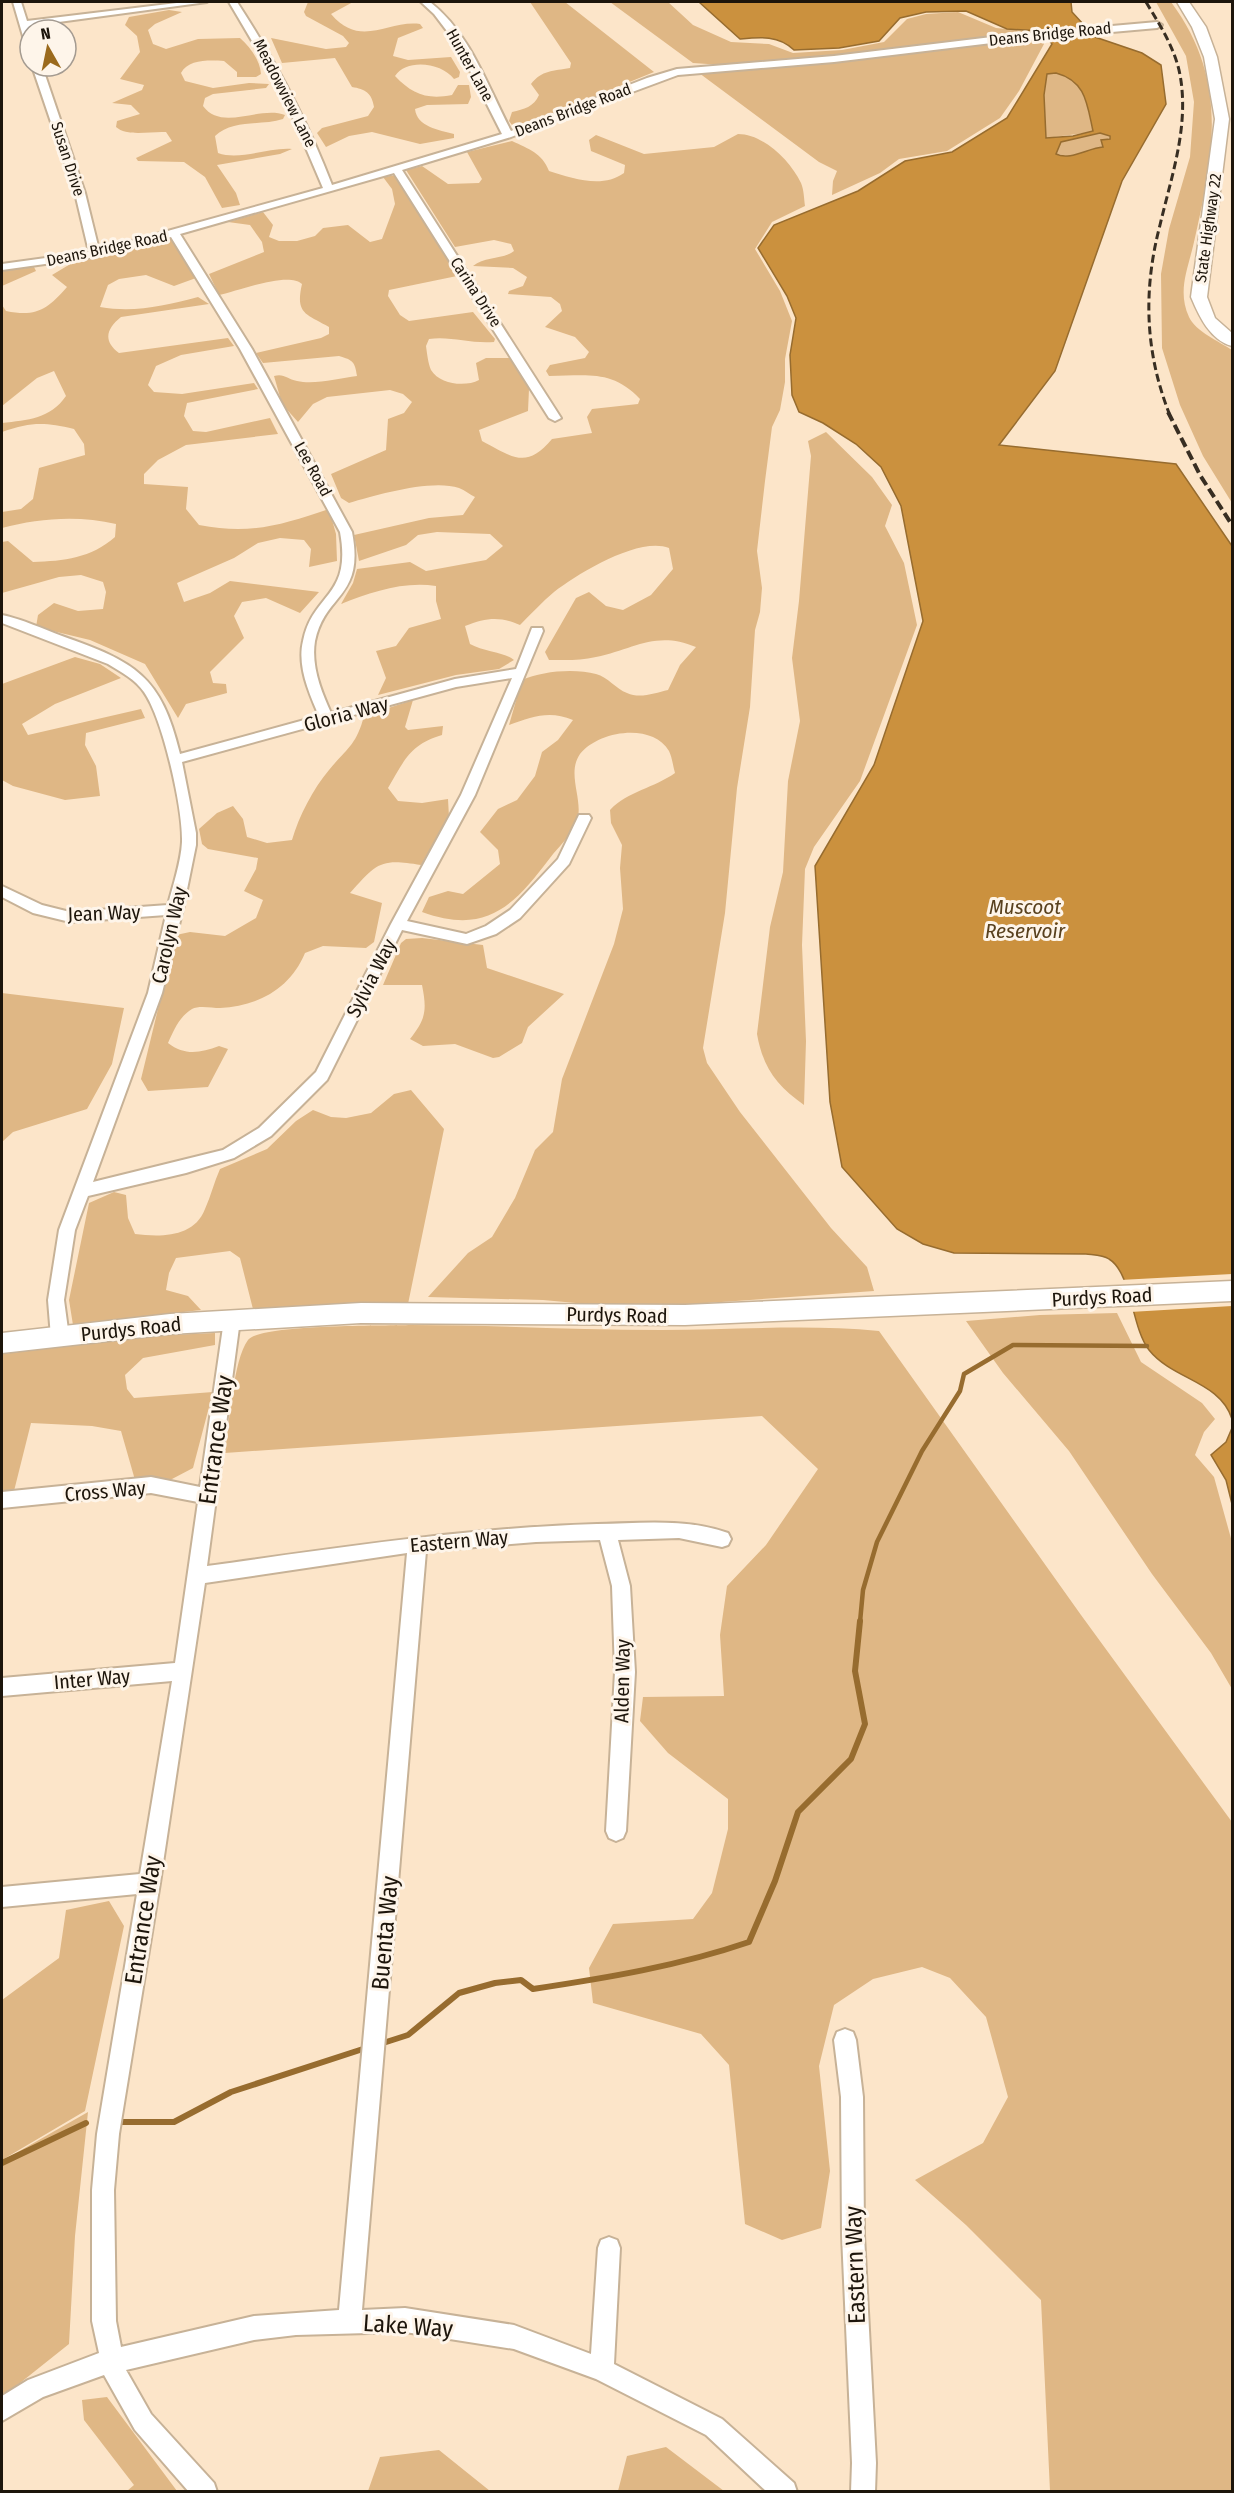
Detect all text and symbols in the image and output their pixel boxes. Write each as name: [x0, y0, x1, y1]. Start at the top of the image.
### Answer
north arrow: [18, 18, 78, 78]
street label: Deans Bridge Road: [988, 18, 1112, 50]
text: N: [40, 24, 52, 44]
street label: Hunter Lane: [442, 25, 498, 105]
street label: Meadowview Lane: [250, 36, 320, 150]
street label: Deans Bridge Road: [512, 79, 634, 141]
street label: Susan Drive: [47, 119, 89, 199]
street label: State Highway 22: [1191, 172, 1225, 284]
street label: Deans Bridge Road: [45, 226, 169, 270]
street label: Carina Drive: [446, 254, 506, 331]
street label: Lee Road: [290, 438, 336, 500]
street label: Gloria Way: [301, 691, 391, 737]
street label: Carolyn Way: [146, 884, 192, 986]
water label: Muscoot Reservoir: [985, 894, 1066, 944]
street label: Jean Way: [67, 900, 141, 926]
street label: Sylvia Way: [341, 935, 401, 1021]
street label: Purdys Road: [1051, 1282, 1153, 1312]
street label: Purdys Road: [566, 1302, 668, 1328]
street label: Purdys Road: [79, 1312, 183, 1346]
street label: Entrance Way: [193, 1373, 239, 1506]
street label: Cross Way: [64, 1476, 147, 1506]
street label: Eastern Way: [409, 1525, 509, 1557]
street label: Alden Way: [609, 1639, 635, 1723]
street label: Inter Way: [53, 1664, 131, 1694]
street label: Entrance Way: [119, 1853, 167, 1987]
street label: Buenta Way: [366, 1874, 404, 1991]
street label: Eastern Way: [839, 2205, 871, 2325]
street label: Lake Way: [362, 2309, 454, 2343]

